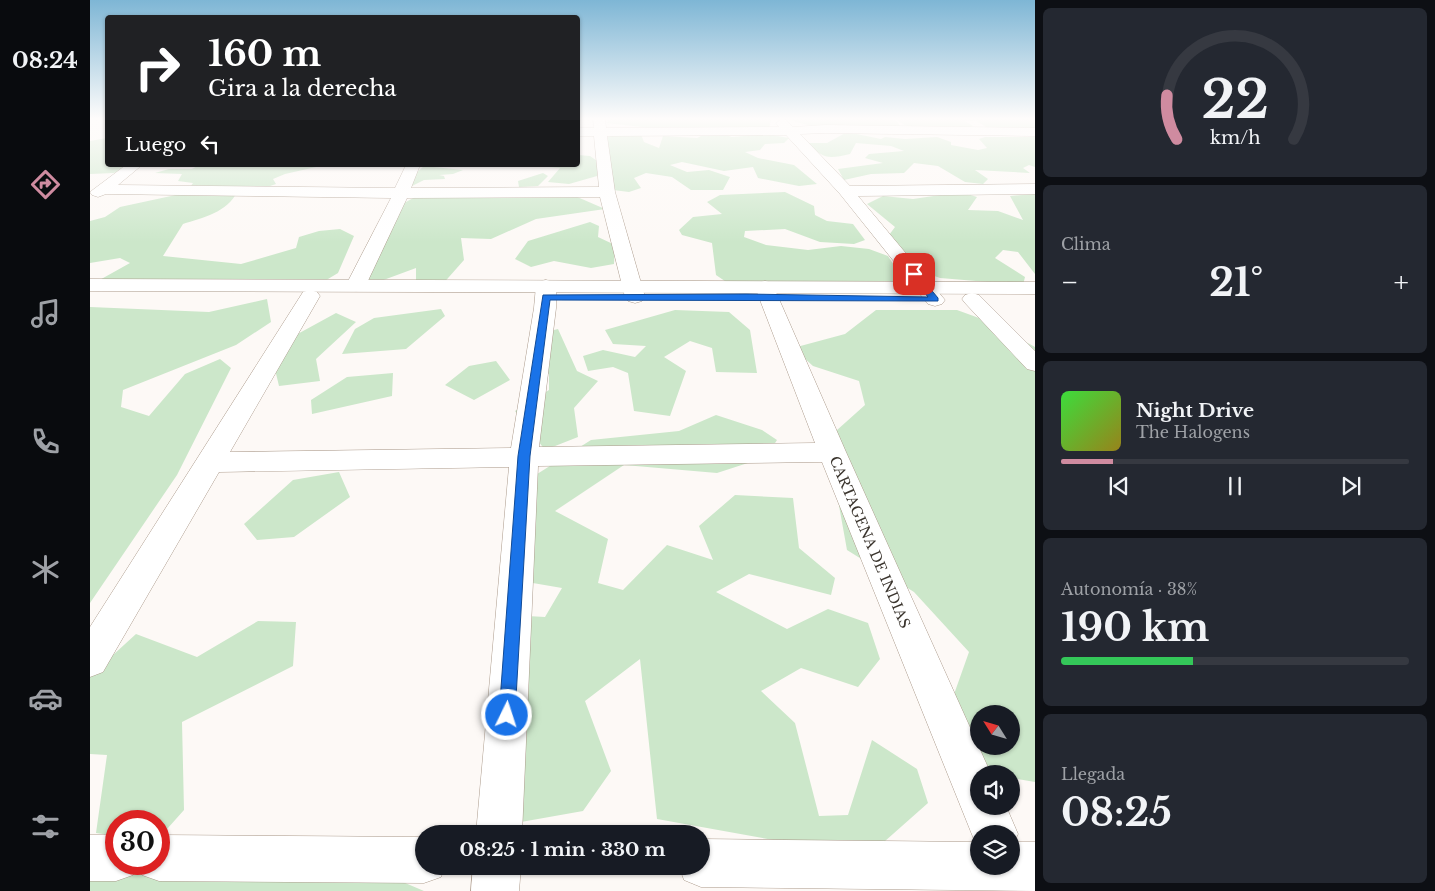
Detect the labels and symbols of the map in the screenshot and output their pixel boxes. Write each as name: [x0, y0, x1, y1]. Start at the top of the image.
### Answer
pin: [893, 253, 935, 295]
street label: CARTAGENA DE INDIAS: [826, 453, 914, 631]
position arrow: [480, 688, 532, 740]
north arrow: [970, 705, 1020, 755]
speed limit sign: 30: [105, 810, 170, 875]

